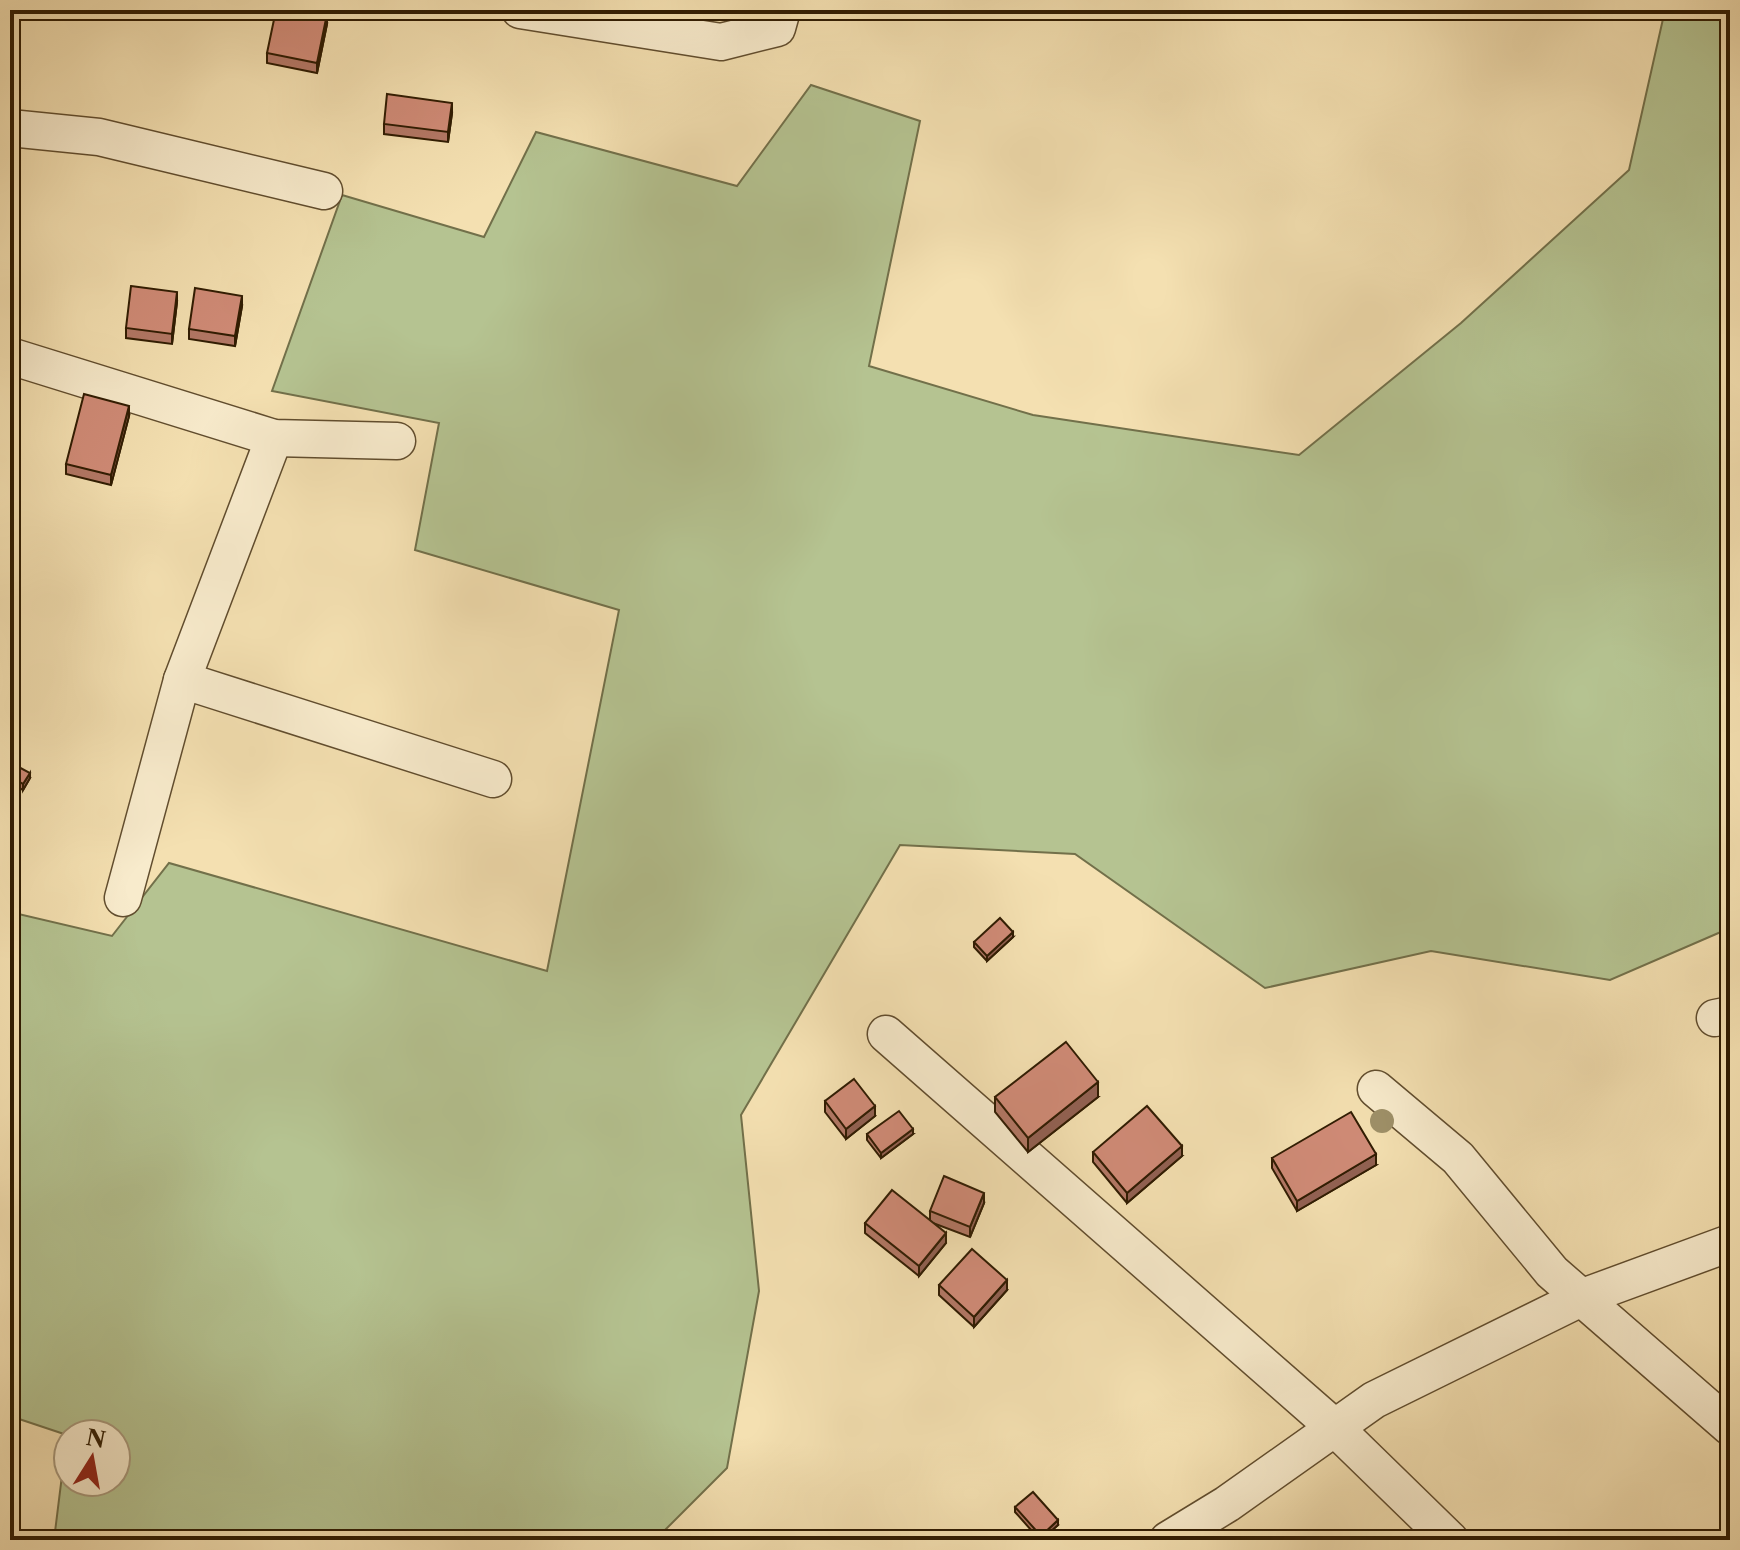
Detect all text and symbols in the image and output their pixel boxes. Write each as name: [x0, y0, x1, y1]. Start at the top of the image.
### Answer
north arrow: [52, 1418, 132, 1498]
text: N: [84, 1424, 108, 1454]

